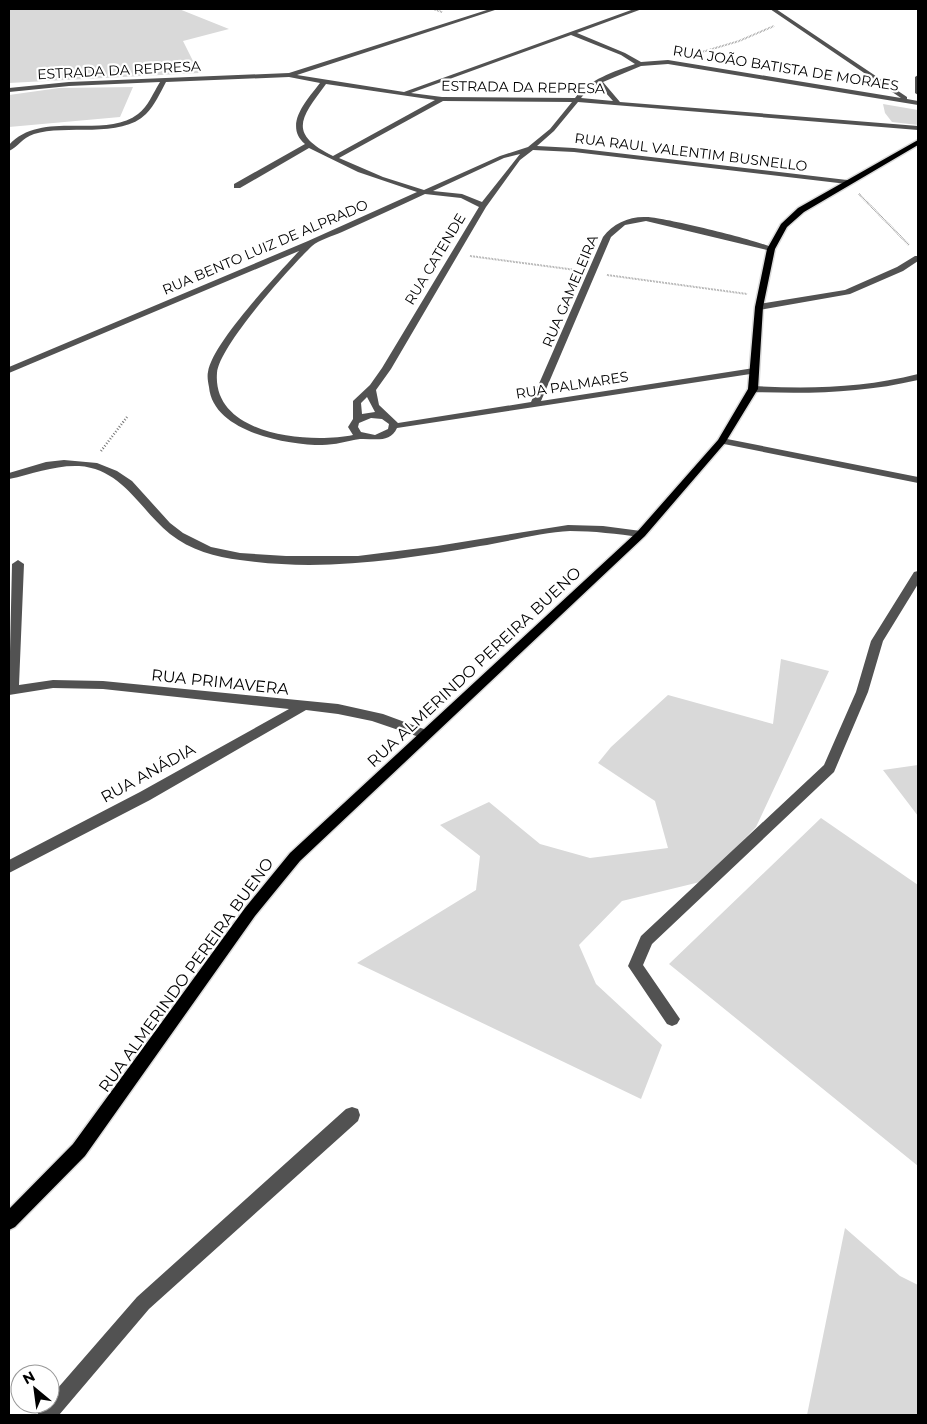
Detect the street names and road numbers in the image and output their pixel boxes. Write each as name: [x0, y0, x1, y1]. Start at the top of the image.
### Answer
street label: RUA JOÃO BATISTA DE MORAES: [672, 41, 900, 95]
street label: ESTRADA DA REPRESA: [37, 57, 202, 83]
street label: ESTRADA DA REPRESA: [441, 77, 606, 97]
street label: RUA RAUL VALENTIM BUSNELLO: [574, 129, 809, 175]
street label: RUA BENTO LUIZ DE ALPRADO: [159, 195, 371, 299]
street label: RUA CATENDE: [401, 210, 469, 308]
street label: RUA GAMELEIRA: [538, 231, 602, 350]
street label: RUA PALMARES: [514, 367, 630, 403]
street label: RUA ALMERINDO PEREIRA BUENO: [363, 563, 585, 771]
street label: RUA PRIMAVERA: [150, 665, 290, 699]
street label: RUA ANÁDIA: [97, 739, 199, 807]
street label: RUA ALMERINDO PEREIRA BUENO: [95, 854, 277, 1096]

